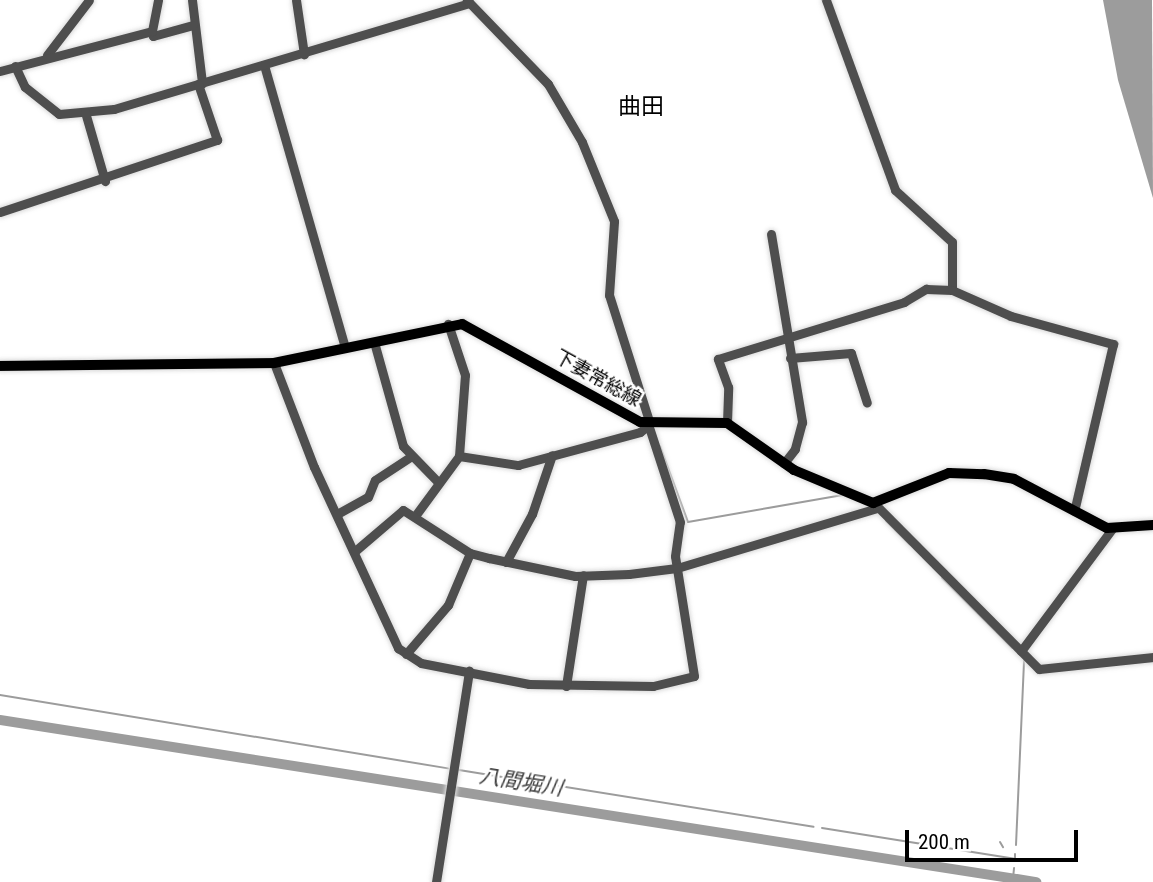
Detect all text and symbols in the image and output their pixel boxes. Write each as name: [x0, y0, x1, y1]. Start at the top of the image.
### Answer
district label: 曲田: [618, 93, 664, 121]
street label: 下妻常総線: [551, 345, 645, 411]
water label: 八間堀川: [478, 763, 564, 801]
scale bar: [908, 816, 1081, 860]
text: 200 m: [918, 830, 970, 854]

